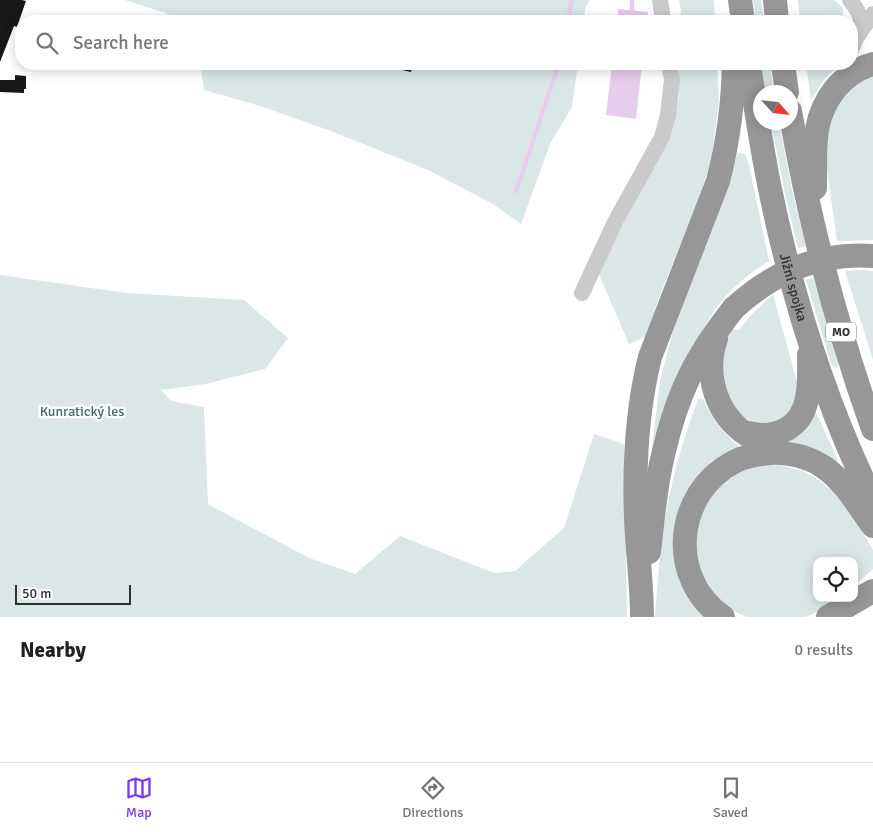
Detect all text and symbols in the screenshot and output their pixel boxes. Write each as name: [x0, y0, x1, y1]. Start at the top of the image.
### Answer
search box: [15, 15, 858, 70]
icon: search: [33, 29, 61, 57]
text: Search here: [73, 31, 169, 55]
north arrow: [753, 85, 798, 130]
street label: Jižní spojka: [776, 252, 811, 324]
road number: MO: [826, 322, 856, 342]
park label: Kunratický les: [40, 403, 124, 420]
map controls: [813, 557, 858, 602]
button: locate: [813, 557, 858, 602]
scale bar: [15, 582, 131, 605]
text: 50 m: [22, 585, 51, 602]
text: Nearby: [20, 637, 86, 663]
text: 0 results: [794, 640, 853, 660]
tab: Map: [125, 774, 153, 821]
tab: Directions: [402, 774, 463, 821]
tab: Saved: [713, 774, 748, 821]

